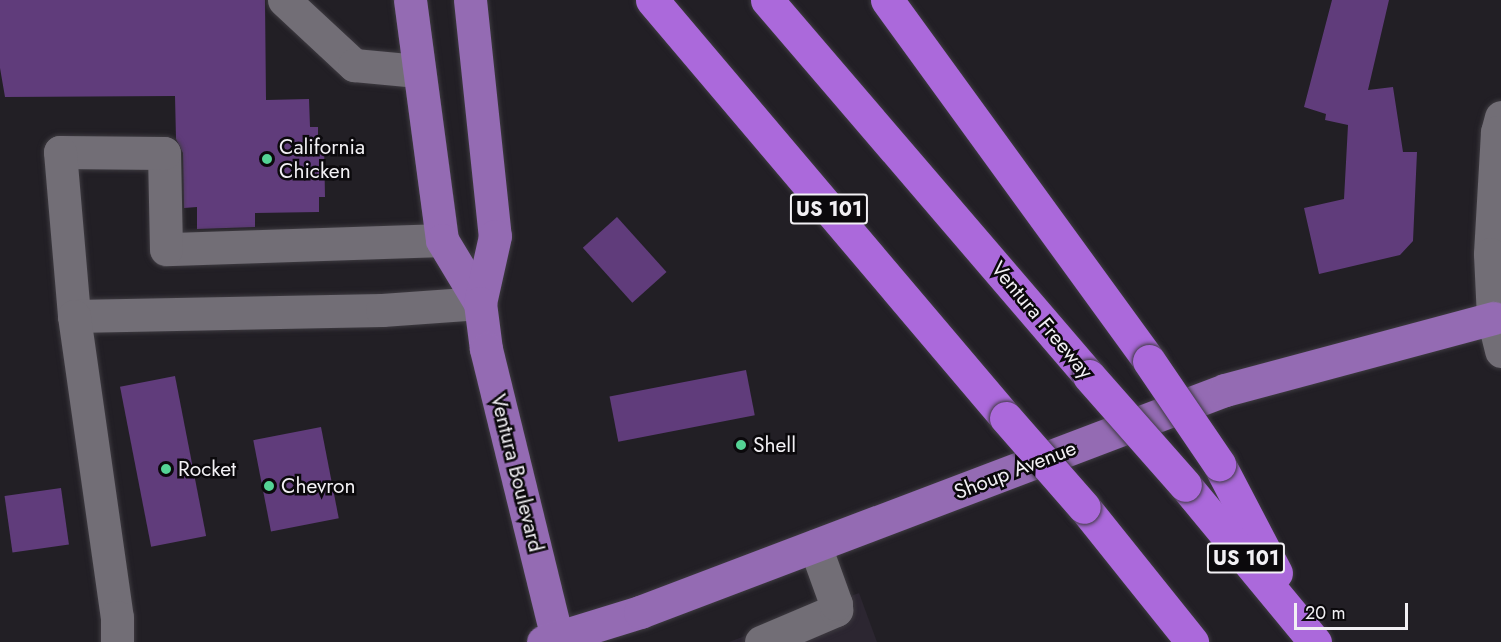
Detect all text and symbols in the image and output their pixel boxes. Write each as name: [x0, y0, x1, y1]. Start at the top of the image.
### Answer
place label: California Chicken: [279, 134, 365, 184]
marker: California Chicken: [260, 152, 274, 166]
road number: US 101: [788, 192, 870, 226]
street label: Ventura Freeway: [986, 256, 1098, 384]
street label: Ventura Boulevard: [485, 391, 549, 555]
place label: Shell: [753, 432, 796, 458]
street label: Shoup Avenue: [950, 435, 1080, 505]
marker: Shell: [734, 438, 748, 452]
place label: Rocket: [178, 456, 236, 482]
marker: Rocket: [159, 462, 173, 476]
place label: Chevron: [281, 473, 356, 499]
marker: Chevron: [262, 479, 276, 493]
road number: US 101: [1206, 541, 1286, 575]
scale bar: [1297, 591, 1411, 629]
text: 20 m: [1305, 600, 1345, 626]

